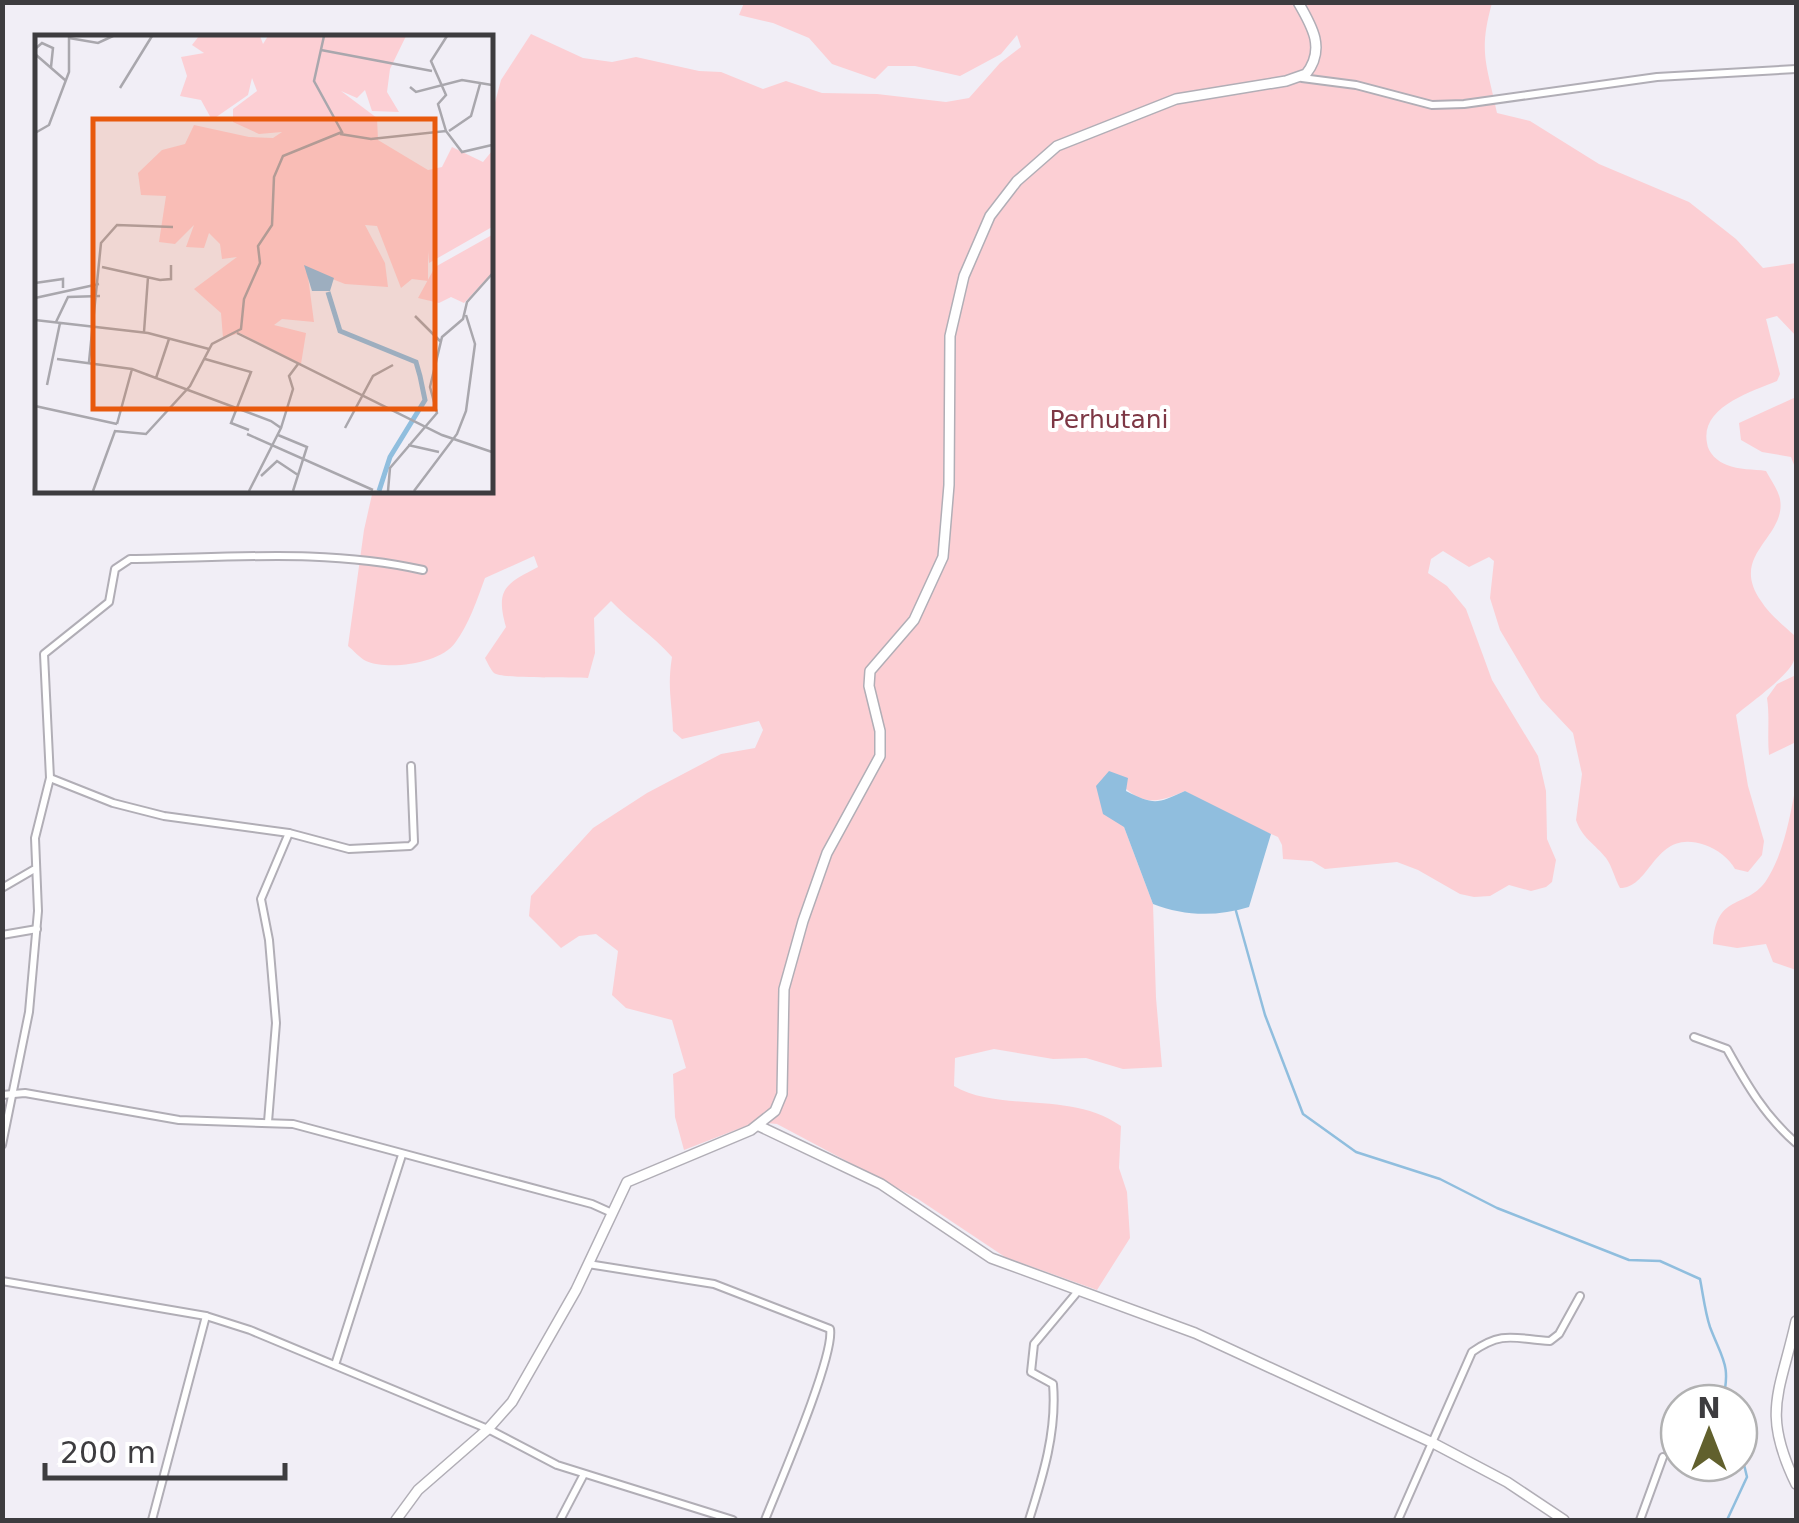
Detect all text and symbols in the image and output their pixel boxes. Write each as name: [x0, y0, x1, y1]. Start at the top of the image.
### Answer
inset map: [35, 35, 492, 492]
park label: Perhutani: [1049, 405, 1169, 434]
north arrow: [1659, 1383, 1759, 1483]
text: N: [1697, 1392, 1721, 1425]
scale bar: [45, 1418, 285, 1480]
text: 200 m: [60, 1435, 156, 1470]

